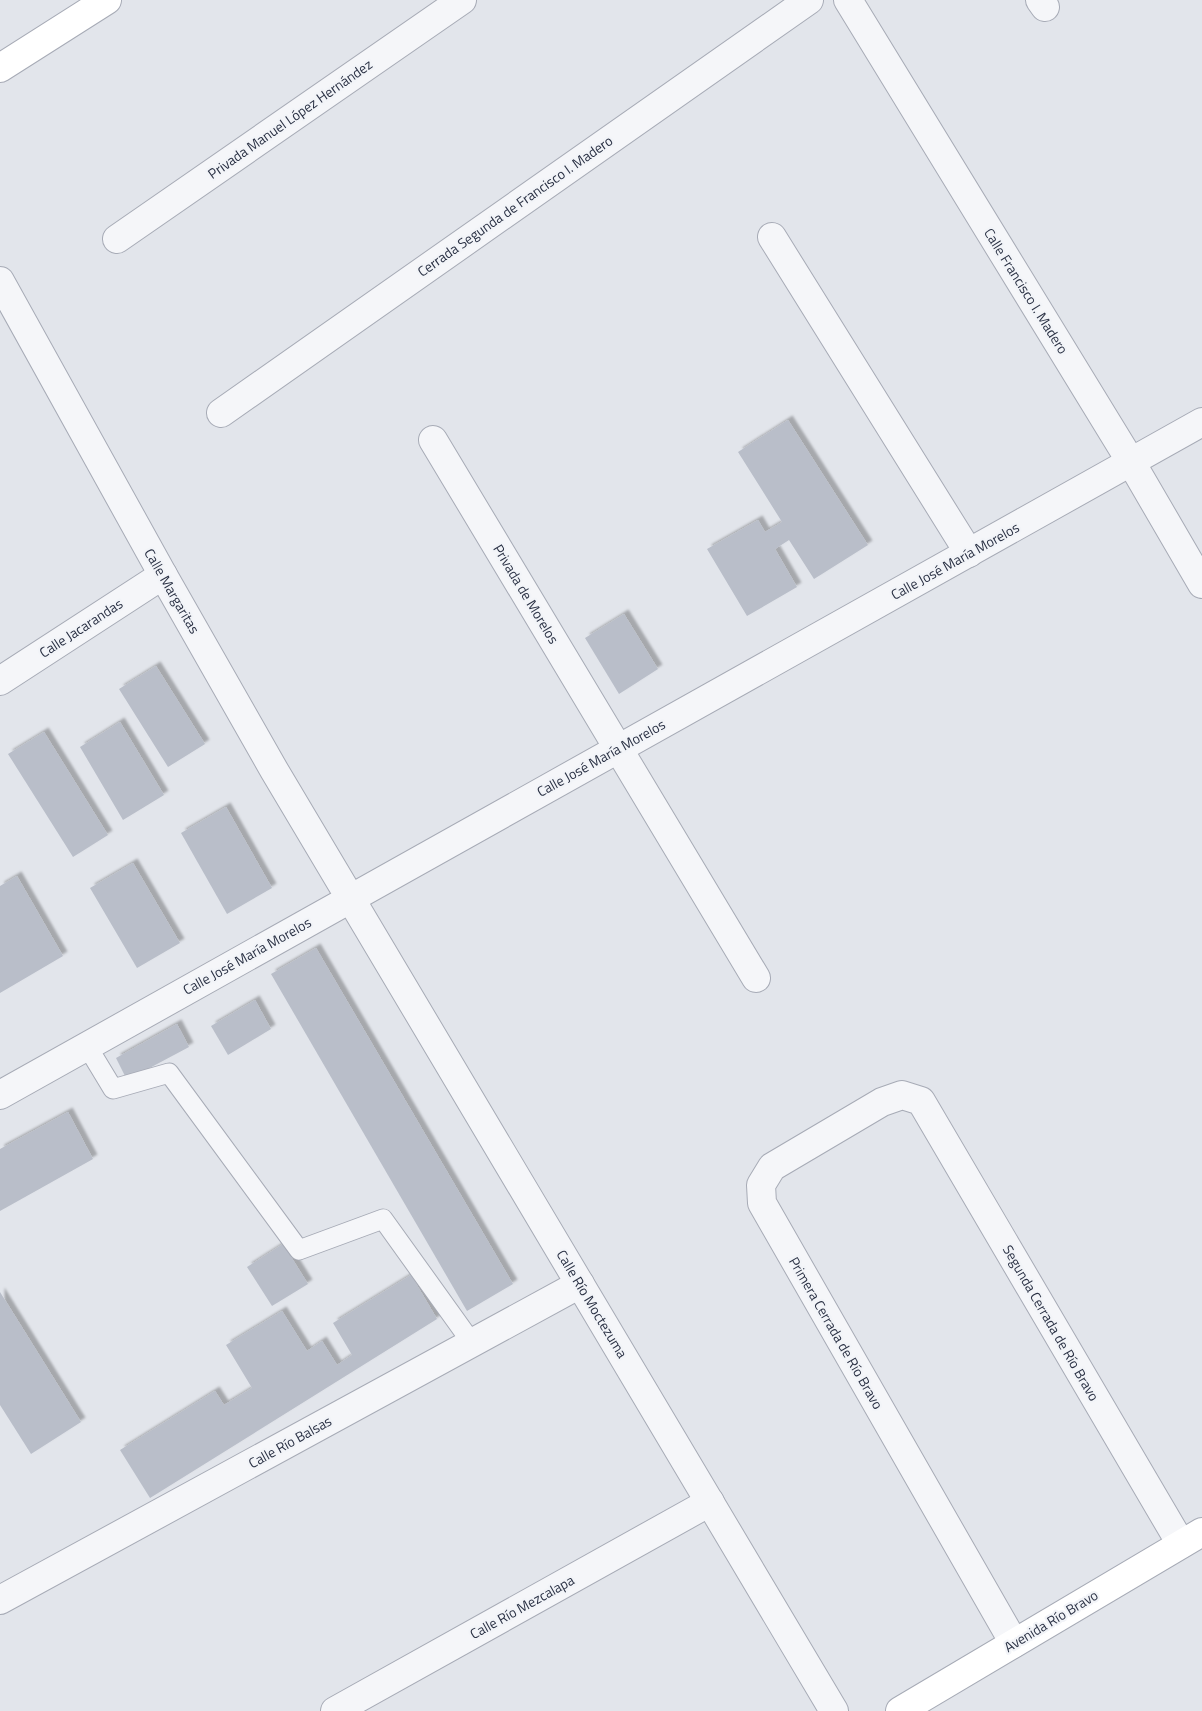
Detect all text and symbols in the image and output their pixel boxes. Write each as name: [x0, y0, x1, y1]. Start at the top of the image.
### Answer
street label: Privada Manuel López Hernández: [203, 54, 376, 184]
street label: Cerrada Segunda de Francisco I. Madero: [413, 130, 617, 281]
street label: Calle Francisco I. Madero: [979, 224, 1074, 358]
street label: Calle José María Morelos: [887, 516, 1023, 605]
street label: Privada de Morelos: [488, 540, 565, 648]
street label: Calle Margaritas: [140, 544, 205, 637]
street label: Calle Jacarandas: [35, 593, 127, 662]
street label: Calle José María Morelos: [533, 713, 669, 802]
street label: Calle José María Morelos: [179, 911, 315, 1000]
street label: Segunda Cerrada de Río Bravo: [998, 1241, 1105, 1405]
street label: Calle Río Moctezuma: [552, 1246, 633, 1362]
street label: Primera Cerrada de Río Bravo: [784, 1253, 889, 1413]
street label: Calle Río Balsas: [244, 1410, 335, 1473]
street label: Calle Río Mezcalapa: [466, 1569, 578, 1644]
street label: Avenida Río Bravo: [1000, 1584, 1102, 1657]

